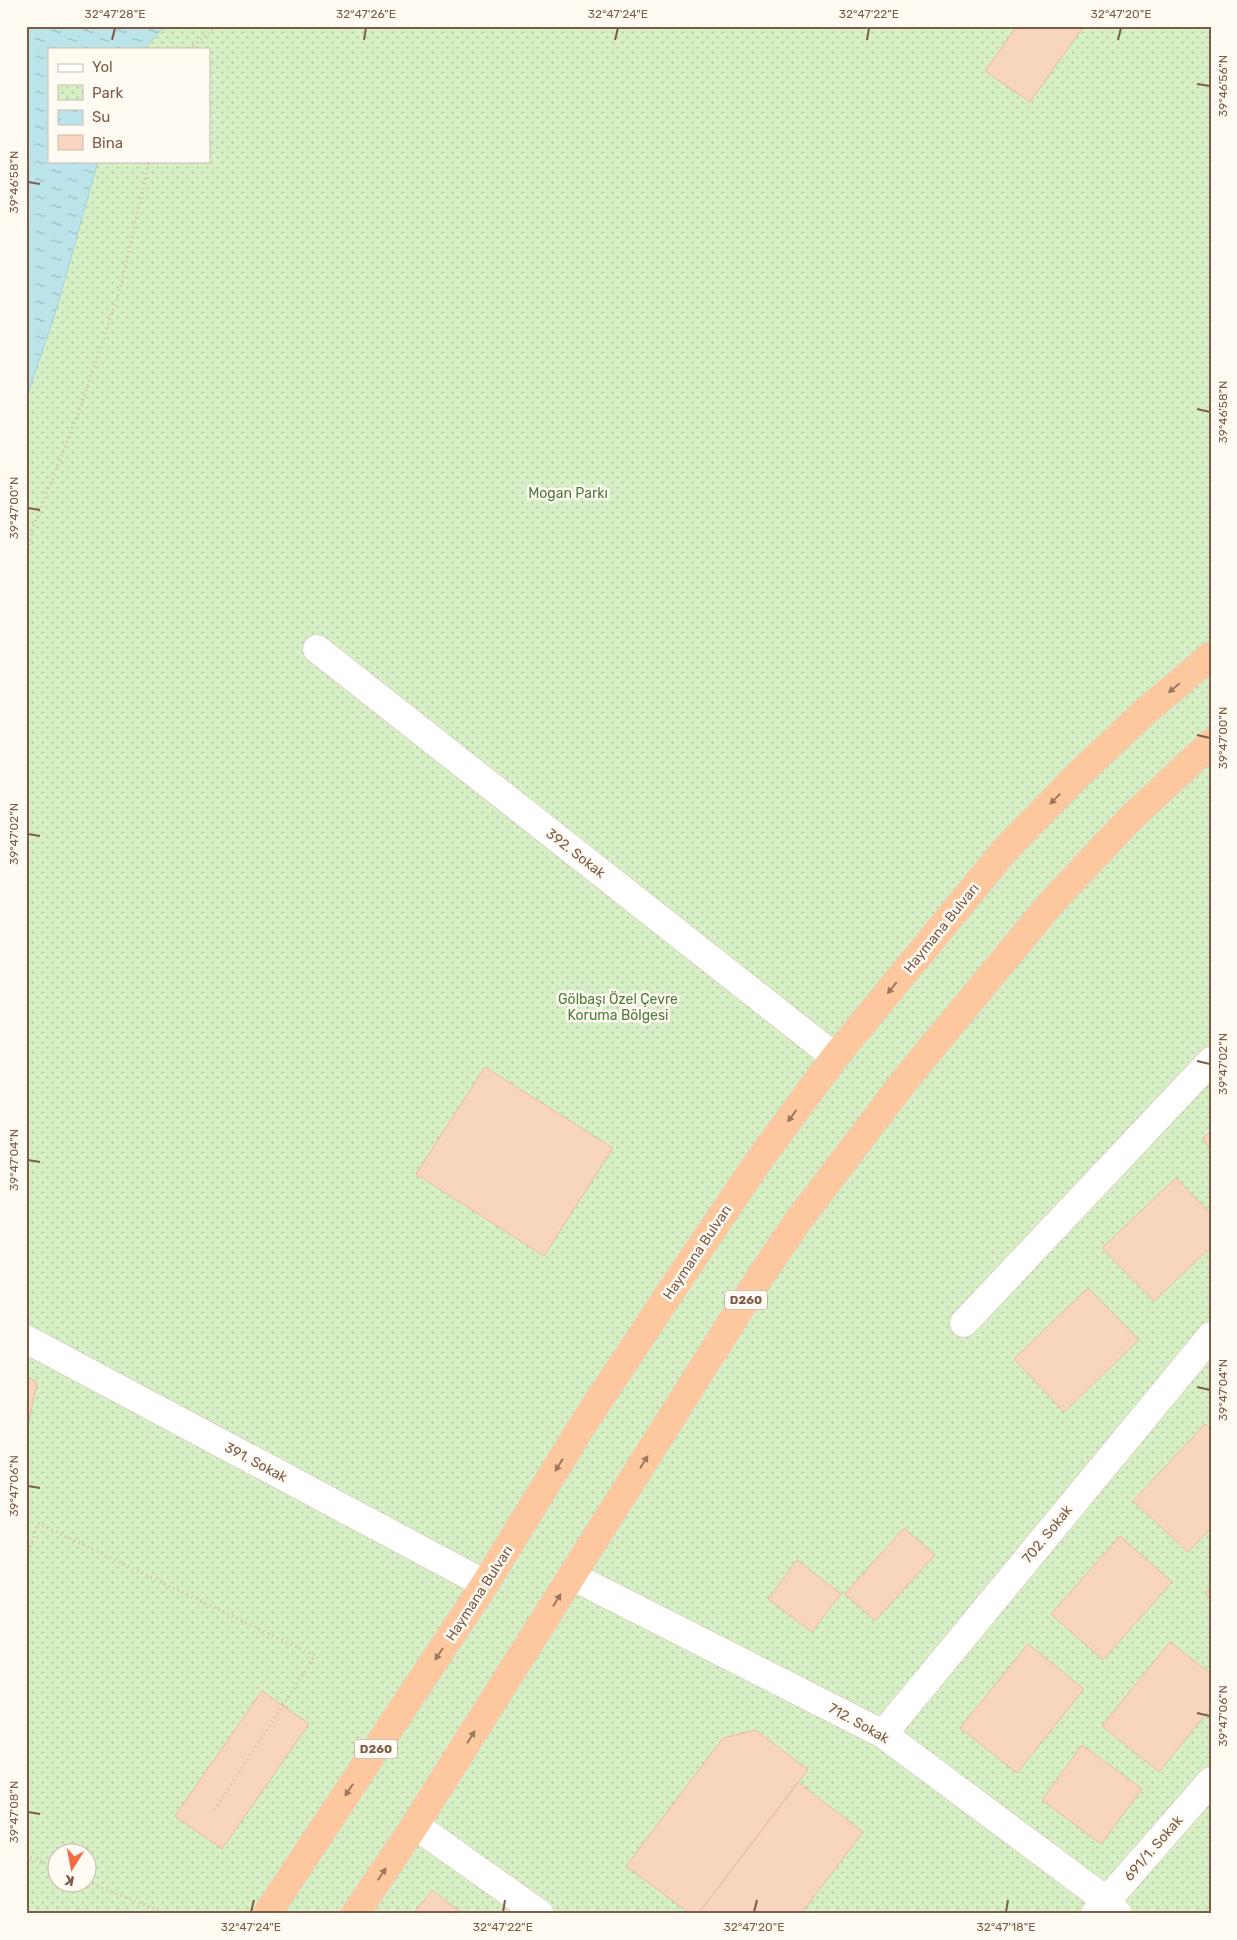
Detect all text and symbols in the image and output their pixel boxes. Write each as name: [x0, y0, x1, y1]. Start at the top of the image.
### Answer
text: 32°47'28"E: [85, 7, 145, 21]
text: 32°47'26"E: [336, 7, 396, 21]
text: 32°47'24"E: [588, 7, 648, 21]
text: 32°47'22"E: [839, 7, 899, 21]
text: 32°47'20"E: [1091, 7, 1151, 21]
legend: [48, 48, 210, 162]
text: 39°46'56"N: [1216, 55, 1230, 117]
text: Yol: [92, 58, 113, 76]
text: Park: [92, 84, 123, 102]
text: Su: [92, 108, 110, 126]
text: Bina: [92, 134, 123, 152]
text: 39°46'58"N: [7, 151, 21, 213]
text: 39°46'58"N: [1216, 381, 1230, 443]
text: 39°47'00"N: [7, 477, 21, 539]
park label: Mogan Parkı: [528, 485, 608, 502]
one-way arrow: [1167, 682, 1180, 693]
text: 39°47'00"N: [1216, 707, 1230, 769]
one-way arrow: [1049, 792, 1061, 804]
text: 39°47'02"N: [7, 803, 21, 865]
street label: 392. Sokak: [543, 825, 609, 882]
street label: Haymana Bulvarı: [900, 880, 983, 976]
one-way arrow: [886, 981, 897, 994]
park label: Gölbaşı Özel Çevre Koruma Bölgesi: [558, 991, 678, 1024]
text: 39°47'02"N: [1216, 1033, 1230, 1095]
one-way arrow: [787, 1109, 797, 1123]
text: 39°47'04"N: [7, 1129, 21, 1191]
street label: Haymana Bulvarı: [660, 1202, 735, 1303]
road number: D260: [725, 1290, 767, 1310]
text: 39°47'04"N: [1216, 1359, 1230, 1421]
street label: 391. Sokak: [222, 1439, 291, 1486]
text: 39°47'06"N: [7, 1455, 21, 1517]
one-way arrow: [639, 1456, 649, 1469]
one-way arrow: [554, 1458, 563, 1471]
street label: 702. Sokak: [1019, 1501, 1077, 1567]
street label: Haymana Bulvarı: [442, 1542, 517, 1644]
one-way arrow: [552, 1593, 562, 1606]
one-way arrow: [434, 1647, 444, 1661]
text: 39°47'06"N: [1216, 1685, 1230, 1747]
street label: 712. Sokak: [825, 1700, 893, 1748]
one-way arrow: [466, 1731, 475, 1744]
road number: D260: [355, 1740, 397, 1758]
text: 39°47'08"N: [7, 1781, 21, 1843]
one-way arrow: [345, 1783, 354, 1796]
street label: 691/1. Sokak: [1120, 1812, 1187, 1885]
north arrow: [48, 1842, 98, 1892]
one-way arrow: [377, 1867, 387, 1880]
text: K: [63, 1871, 76, 1890]
text: 32°47'24"E: [221, 1920, 281, 1934]
text: 32°47'22"E: [473, 1920, 533, 1934]
text: 32°47'20"E: [724, 1920, 784, 1934]
text: 32°47'18"E: [977, 1920, 1035, 1934]

